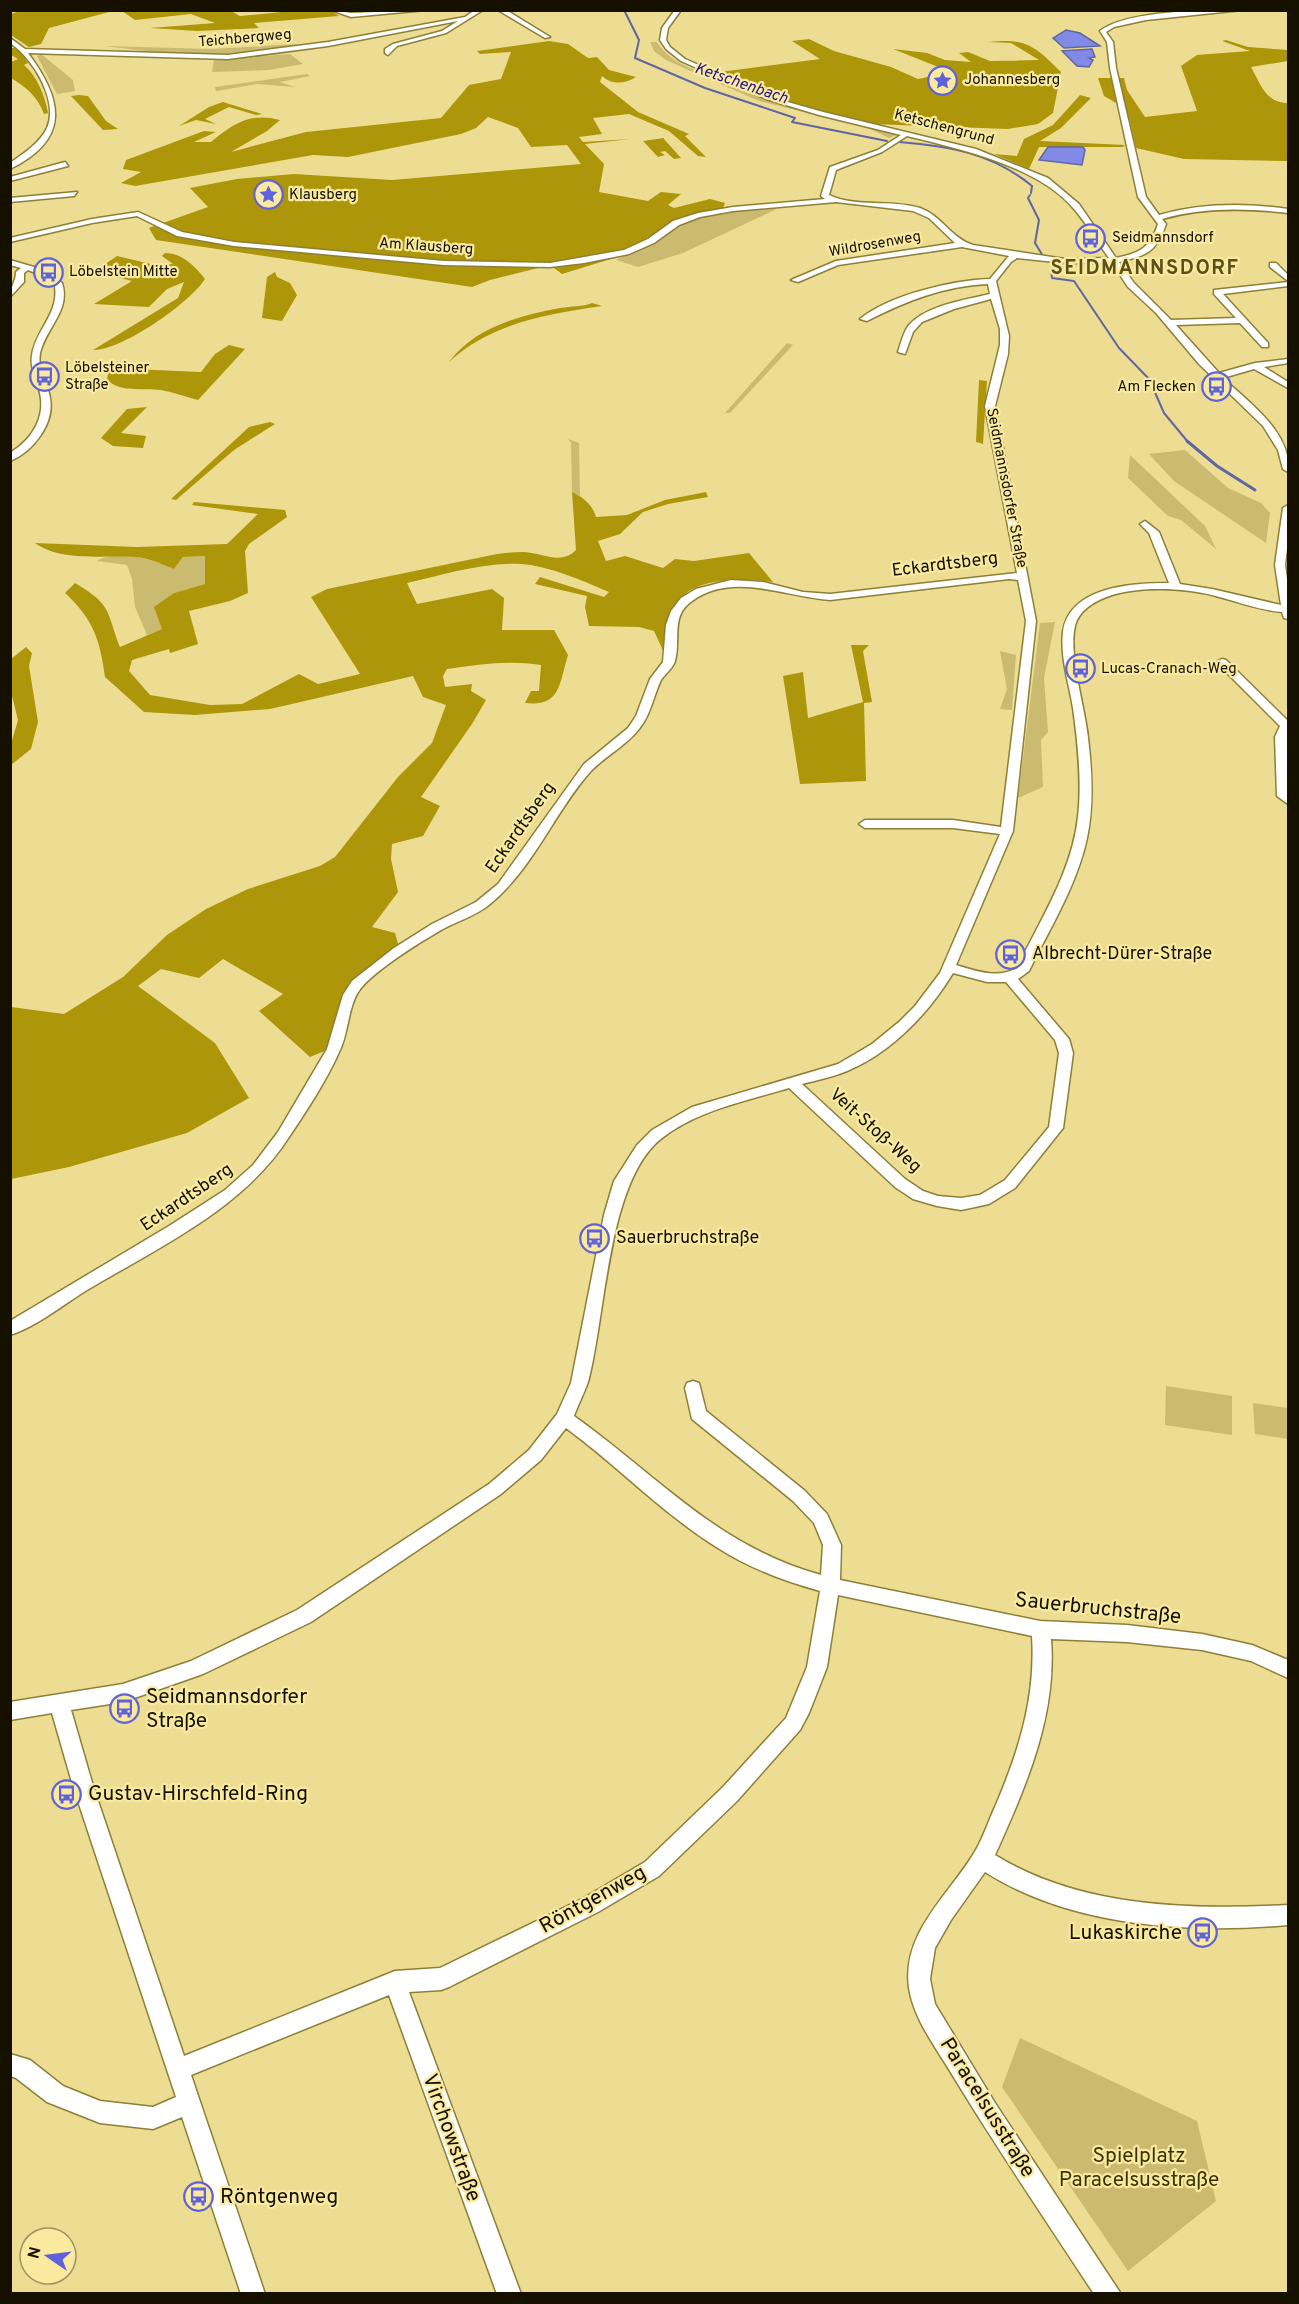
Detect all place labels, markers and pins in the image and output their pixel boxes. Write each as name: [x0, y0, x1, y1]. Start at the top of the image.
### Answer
place icon: Johannesberg: [927, 64, 959, 96]
place label: Johannesberg: [964, 71, 1060, 90]
place icon: Klausberg: [252, 179, 284, 211]
place label: Klausberg: [289, 186, 357, 205]
bus stop icon: Seidmannsdorf: [1075, 222, 1107, 254]
place label: Seidmannsdorf: [1112, 229, 1214, 248]
bus stop icon: Löbelstein Mitte: [32, 256, 64, 288]
place label: Löbelstein Mitte: [69, 263, 178, 282]
place label: Löbelsteiner Straße: [65, 359, 150, 395]
bus stop icon: Löbelsteiner Straße: [28, 361, 60, 393]
bus stop icon: Am Flecken: [1201, 371, 1233, 403]
place label: Am Flecken: [1117, 378, 1196, 397]
bus stop icon: Lucas-Cranach-Weg: [1064, 653, 1096, 685]
place label: Lucas-Cranach-Weg: [1101, 660, 1237, 679]
bus stop icon: Albrecht-Dürer-Straße: [995, 938, 1027, 970]
place label: Albrecht-Dürer-Straße: [1032, 943, 1212, 966]
bus stop icon: Sauerbruchstraße: [579, 1222, 611, 1254]
place label: Sauerbruchstraße: [616, 1227, 759, 1250]
place label: Seidmannsdorfer Straße: [146, 1684, 307, 1735]
bus stop icon: Seidmannsdorfer Straße: [109, 1693, 141, 1725]
bus stop icon: Gustav-Hirschfeld-Ring: [51, 1778, 83, 1810]
place label: Gustav-Hirschfeld-Ring: [88, 1781, 308, 1808]
bus stop icon: Lukaskirche: [1187, 1917, 1219, 1949]
place label: Lukaskirche: [1069, 1920, 1182, 1947]
bus stop icon: Röntgenweg: [183, 2181, 215, 2213]
place label: Röntgenweg: [220, 2184, 338, 2211]

